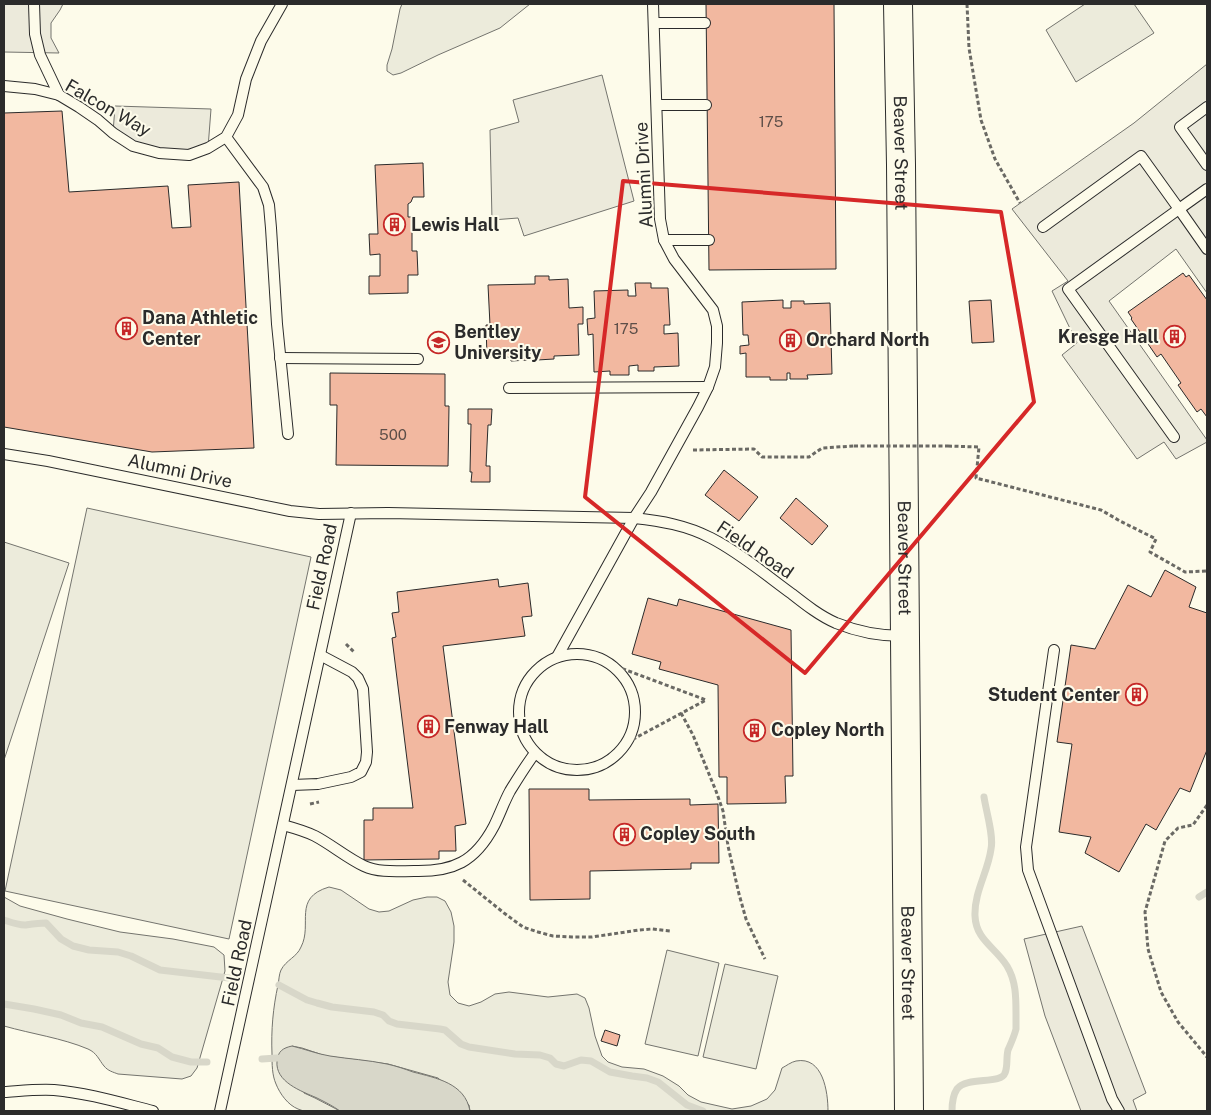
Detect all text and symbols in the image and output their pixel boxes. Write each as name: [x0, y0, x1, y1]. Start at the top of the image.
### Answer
street label: Falcon Way: [62, 75, 155, 141]
street label: Beaver Street: [890, 95, 912, 211]
house number: 175: [759, 113, 783, 130]
street label: Alumni Drive: [630, 121, 657, 229]
building icon: Lewis Hall: [383, 213, 407, 237]
place label: Lewis Hall: [411, 214, 499, 235]
place label: Dana Athletic Center: [142, 307, 258, 349]
building icon: Dana Athletic Center: [114, 316, 138, 340]
house number: 175: [614, 320, 638, 337]
place label: Bentley University: [454, 321, 541, 363]
building icon: Kresge Hall: [1163, 325, 1187, 349]
place label: Kresge Hall: [1058, 326, 1159, 347]
building icon: Orchard North: [778, 328, 802, 352]
place label: Orchard North: [806, 329, 930, 350]
school or university icon: Bentley University: [426, 330, 450, 354]
house number: 500: [379, 426, 407, 443]
street label: Alumni Drive: [126, 449, 234, 492]
street label: Beaver Street: [894, 500, 916, 616]
street label: Field Road: [713, 516, 798, 583]
street label: Field Road: [302, 522, 341, 612]
building icon: Student Center: [1124, 683, 1148, 707]
place label: Student Center: [988, 684, 1121, 705]
building icon: Fenway Hall: [416, 715, 440, 739]
place label: Fenway Hall: [444, 716, 549, 737]
building icon: Copley North: [743, 718, 767, 742]
place label: Copley North: [771, 719, 885, 740]
building icon: Copley South: [612, 822, 636, 846]
place label: Copley South: [640, 823, 755, 844]
street label: Beaver Street: [897, 905, 919, 1021]
street label: Field Road: [217, 918, 256, 1008]

